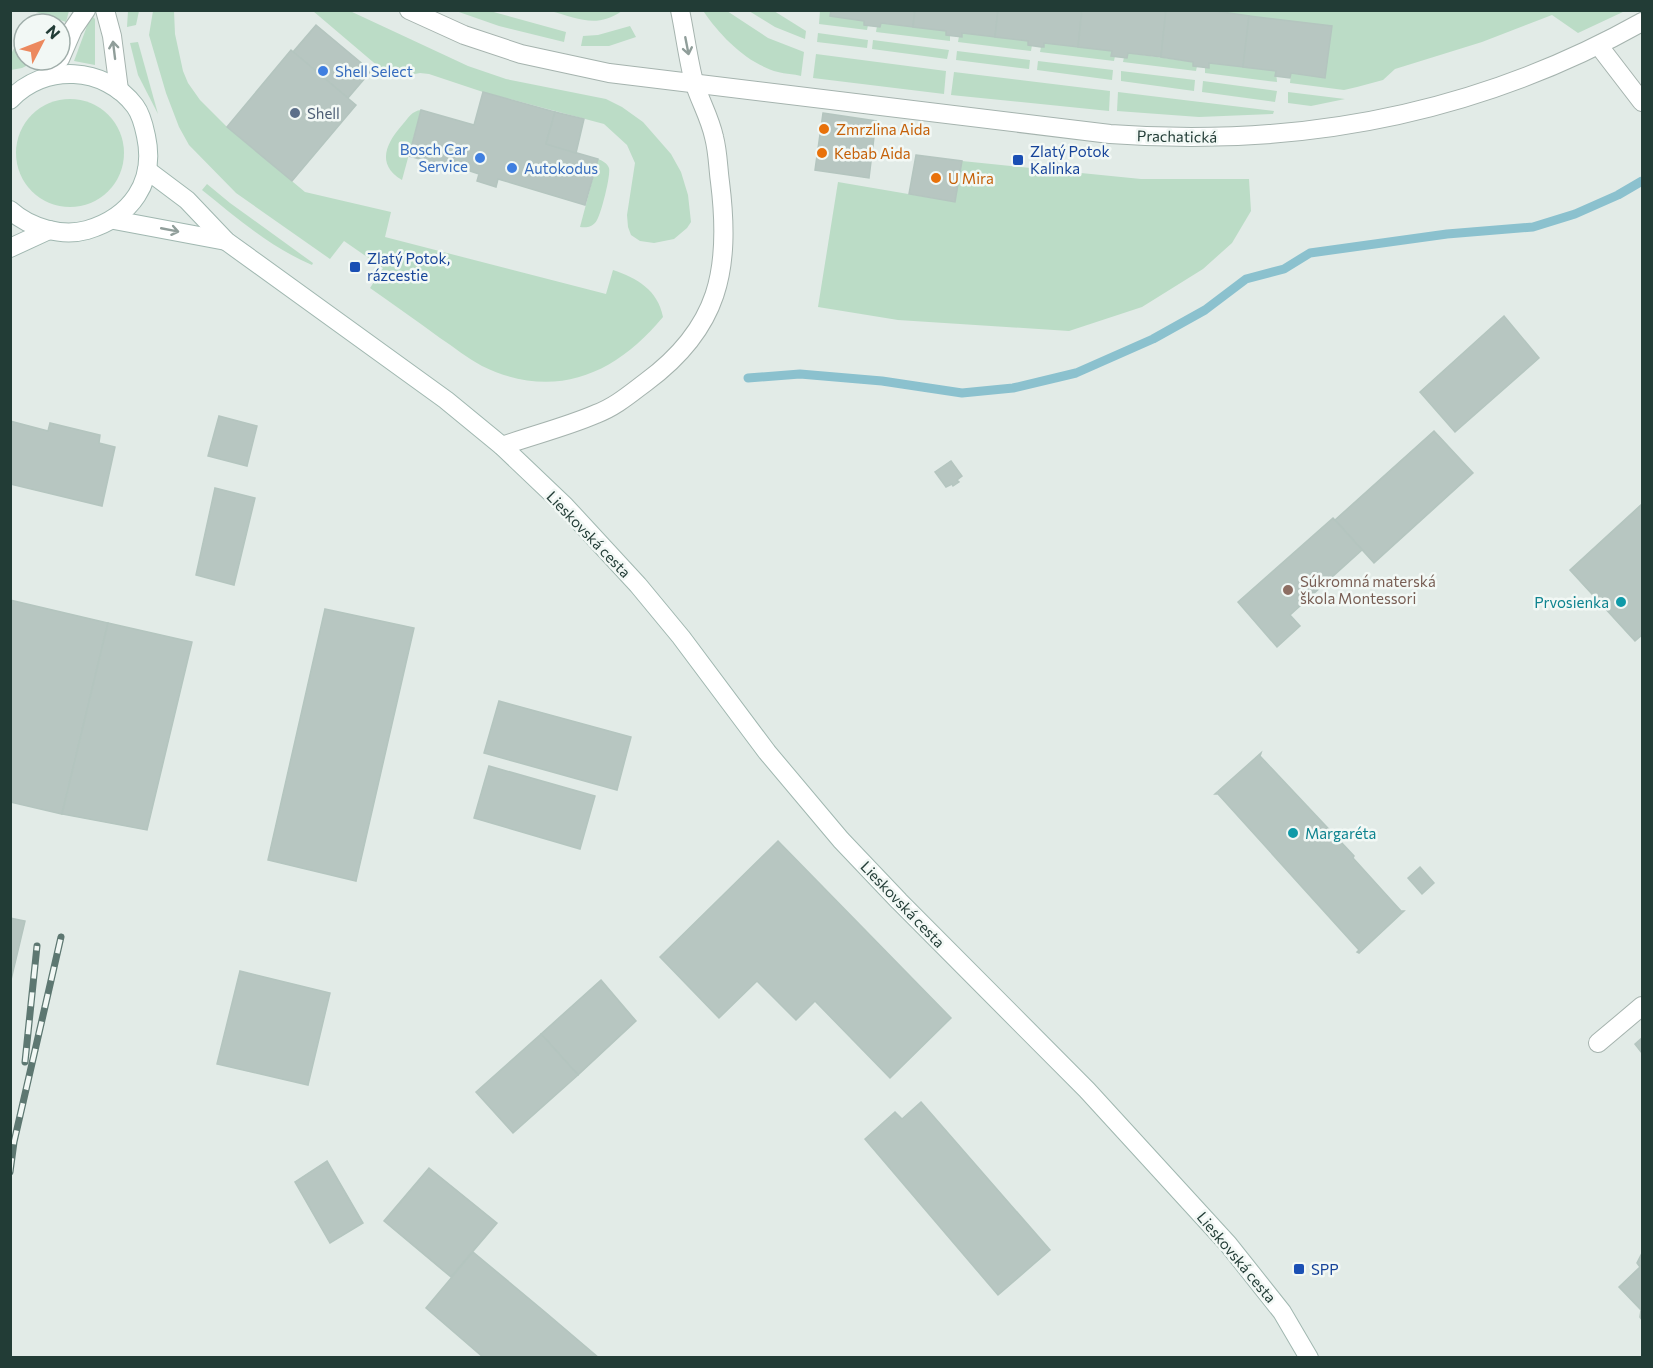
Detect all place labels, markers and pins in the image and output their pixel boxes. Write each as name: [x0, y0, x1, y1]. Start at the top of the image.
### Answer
place label: Shell Select: [335, 62, 413, 80]
marker: Shell Select: [316, 64, 330, 78]
place label: Shell: [307, 104, 340, 122]
marker: Shell: [288, 106, 302, 120]
place label: Zmrzlina Aida: [836, 120, 930, 138]
marker: Zmrzlina Aida: [817, 122, 831, 136]
place label: Bosch Car Service: [400, 140, 468, 175]
place label: Zlatý Potok Kalinka: [1030, 142, 1110, 177]
place label: Kebab Aida: [834, 144, 911, 162]
marker: Kebab Aida: [815, 146, 829, 160]
marker: Bosch Car Service: [473, 151, 487, 165]
marker: Zlatý Potok Kalinka: [1011, 153, 1025, 167]
place label: Autokodus: [524, 159, 598, 177]
marker: Autokodus: [505, 161, 519, 175]
place label: U Mira: [948, 169, 994, 187]
marker: U Mira: [929, 171, 943, 185]
place label: Zlatý Potok, rázcestie: [367, 249, 450, 284]
marker: Zlatý Potok, rázcestie: [348, 260, 362, 274]
place label: Súkromná materská škola Montessori: [1300, 572, 1436, 607]
marker: Súkromná materská škola Montessori: [1281, 583, 1295, 597]
place label: Prvosienka: [1534, 593, 1609, 611]
marker: Prvosienka: [1614, 595, 1628, 609]
place label: Margaréta: [1305, 824, 1376, 842]
marker: Margaréta: [1286, 826, 1300, 840]
place label: SPP: [1311, 1260, 1339, 1278]
marker: SPP: [1292, 1262, 1306, 1276]

